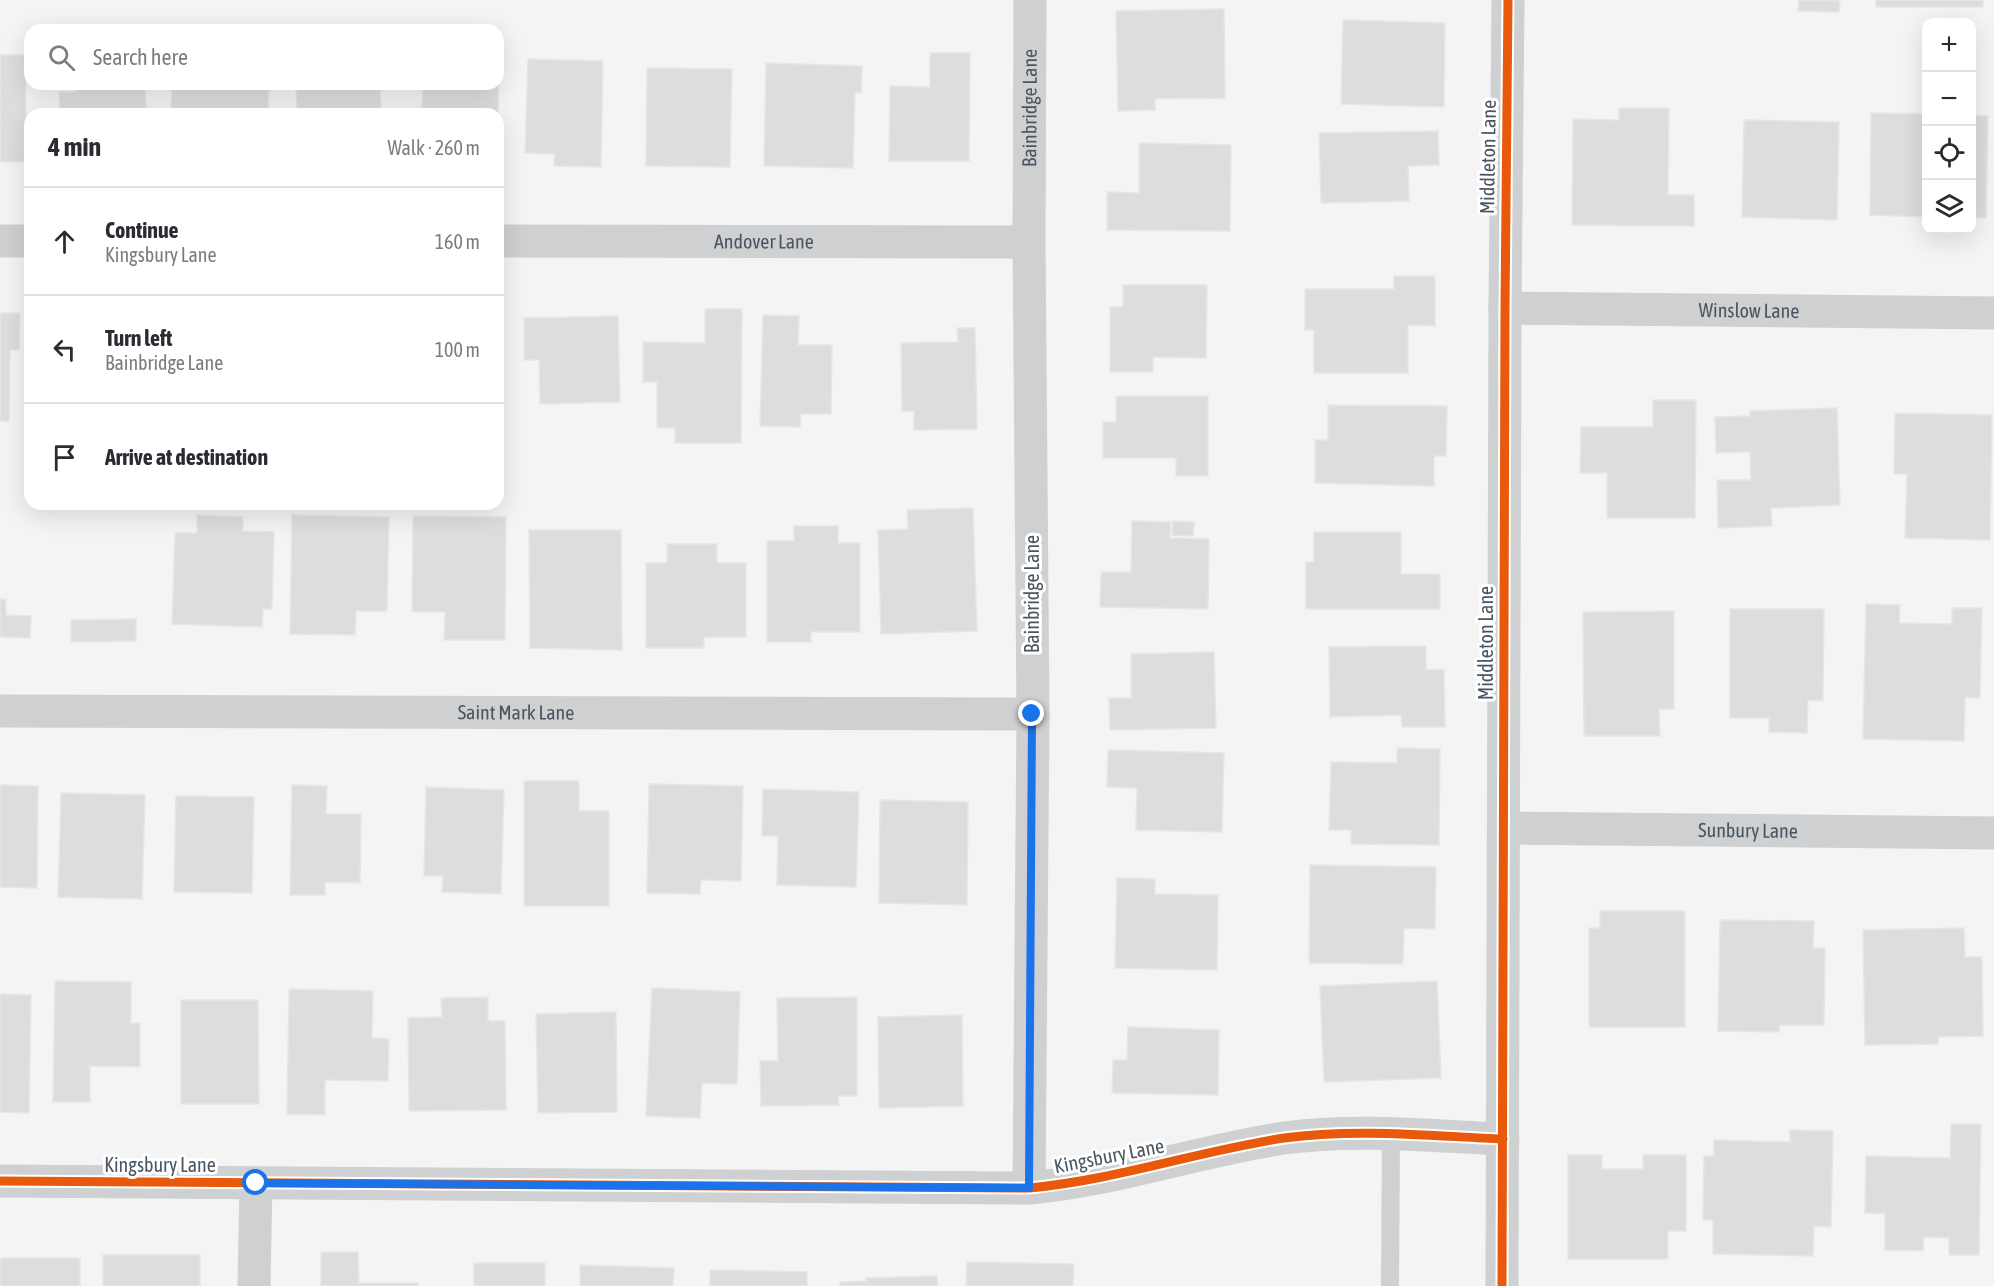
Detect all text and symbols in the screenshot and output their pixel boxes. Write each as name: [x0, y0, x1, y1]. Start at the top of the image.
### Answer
map controls: [1922, 18, 1976, 234]
button: +: [1922, 18, 1976, 72]
search box: [24, 24, 504, 90]
icon: search: [45, 41, 78, 74]
text: Search here: [93, 44, 188, 70]
street label: Bainbridge Lane: [1017, 49, 1041, 167]
button: −: [1922, 72, 1976, 126]
street label: Middleton Lane: [1475, 100, 1500, 214]
button: locate: [1922, 126, 1976, 180]
text: 4 min: [48, 132, 101, 162]
text: Walk · 260 m: [388, 136, 480, 159]
button: layers: [1922, 180, 1976, 234]
text: Continue: [105, 217, 179, 243]
icon: ahead: [48, 225, 81, 258]
street label: Andover Lane: [714, 229, 814, 253]
text: 160 m: [435, 230, 480, 253]
text: Kingsbury Lane: [105, 243, 217, 266]
street label: Winslow Lane: [1699, 298, 1799, 322]
text: Turn left: [105, 325, 172, 351]
icon: left: [48, 333, 81, 366]
text: 100 m: [435, 338, 480, 361]
text: Bainbridge Lane: [105, 351, 223, 374]
icon: arrive: [48, 441, 81, 474]
text: Arrive at destination: [105, 444, 268, 470]
street label: Bainbridge Lane: [1020, 535, 1043, 653]
street label: Middleton Lane: [1474, 586, 1497, 700]
street label: Saint Mark Lane: [458, 700, 574, 724]
route end: [1018, 700, 1044, 726]
street label: Sunbury Lane: [1698, 818, 1798, 842]
street label: Kingsbury Lane: [1052, 1134, 1166, 1177]
street label: Kingsbury Lane: [104, 1153, 216, 1176]
route start: [242, 1169, 268, 1195]

